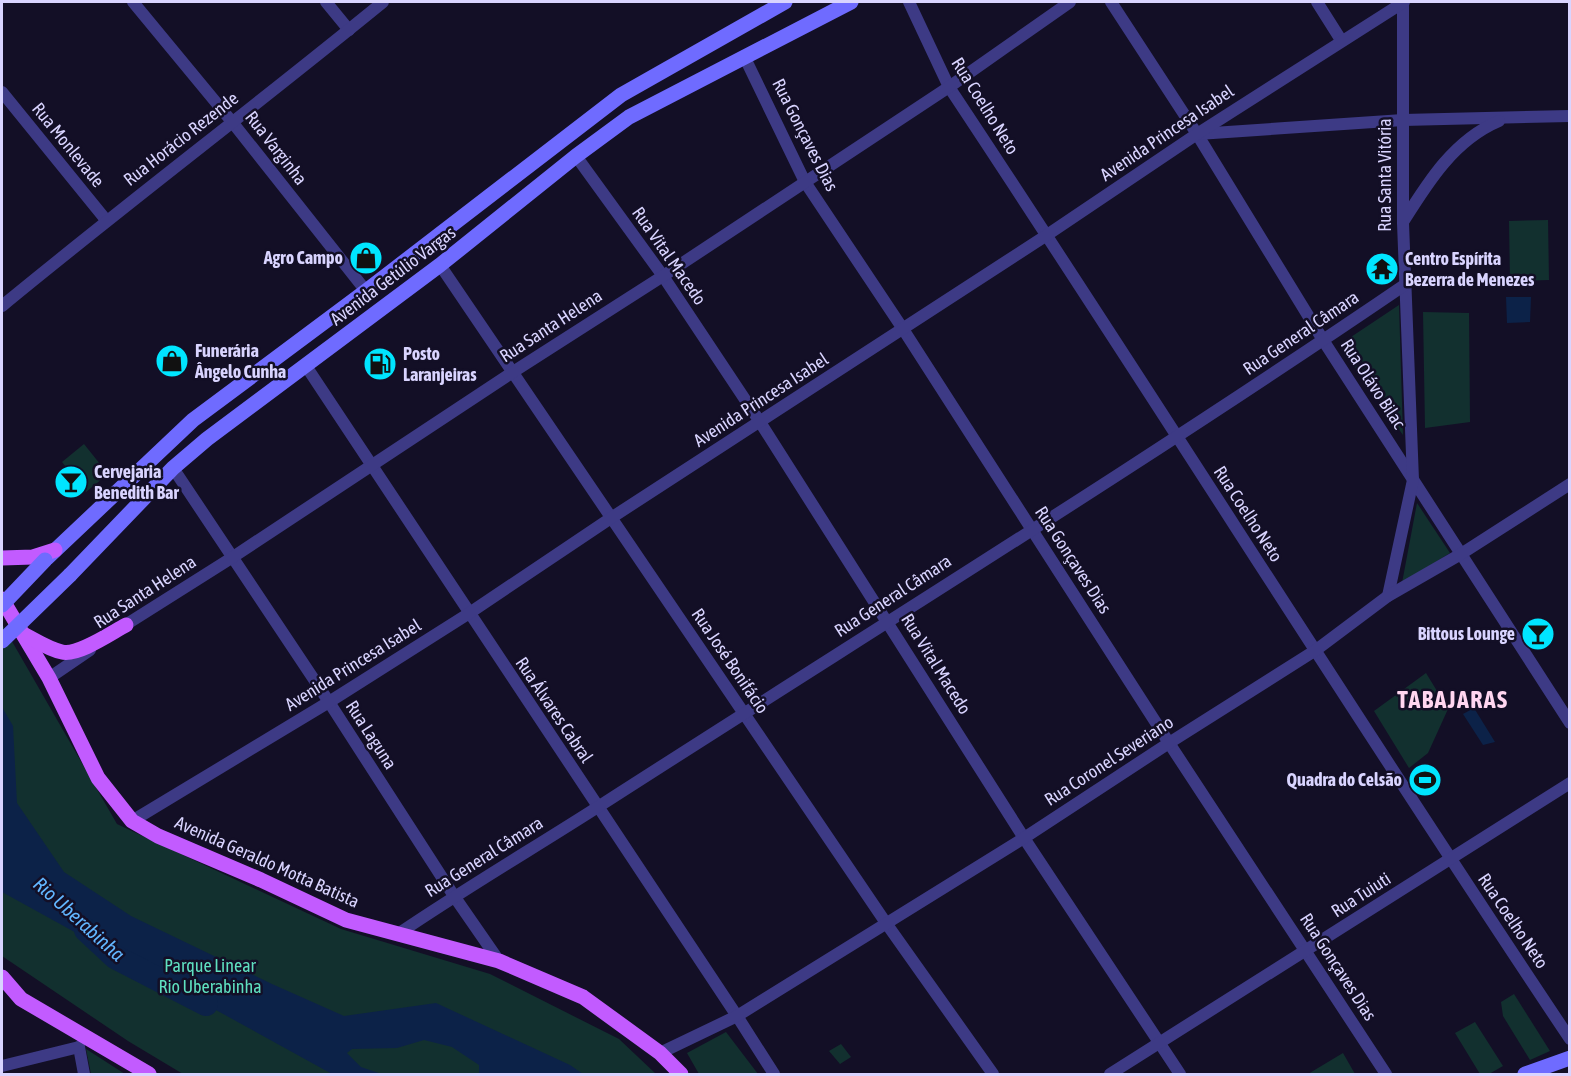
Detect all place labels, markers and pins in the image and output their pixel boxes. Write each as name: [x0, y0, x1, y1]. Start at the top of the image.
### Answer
shop icon: Agro Campo: [348, 240, 384, 276]
place label: Agro Campo: [263, 247, 343, 268]
place label: Centro Espírita Bezerra de Menezes: [1405, 248, 1535, 290]
temple icon: Centro Espírita Bezerra de Menezes: [1364, 251, 1400, 287]
place label: Funerária Ângelo Cunha: [194, 340, 286, 382]
shop icon: Funerária Ângelo Cunha: [154, 343, 190, 379]
place label: Posto Laranjeiras: [403, 343, 477, 385]
fuel station icon: Posto Laranjeiras: [362, 346, 398, 382]
place label: Cervejaria Benedith Bar: [94, 461, 179, 503]
bar icon: Cervejaria Benedith Bar: [53, 464, 89, 500]
bar icon: Bittous Lounge: [1520, 616, 1556, 652]
place label: Bittous Lounge: [1418, 623, 1515, 644]
sports icon: Quadra do Celsão: [1407, 762, 1443, 798]
place label: Quadra do Celsão: [1286, 769, 1402, 790]

